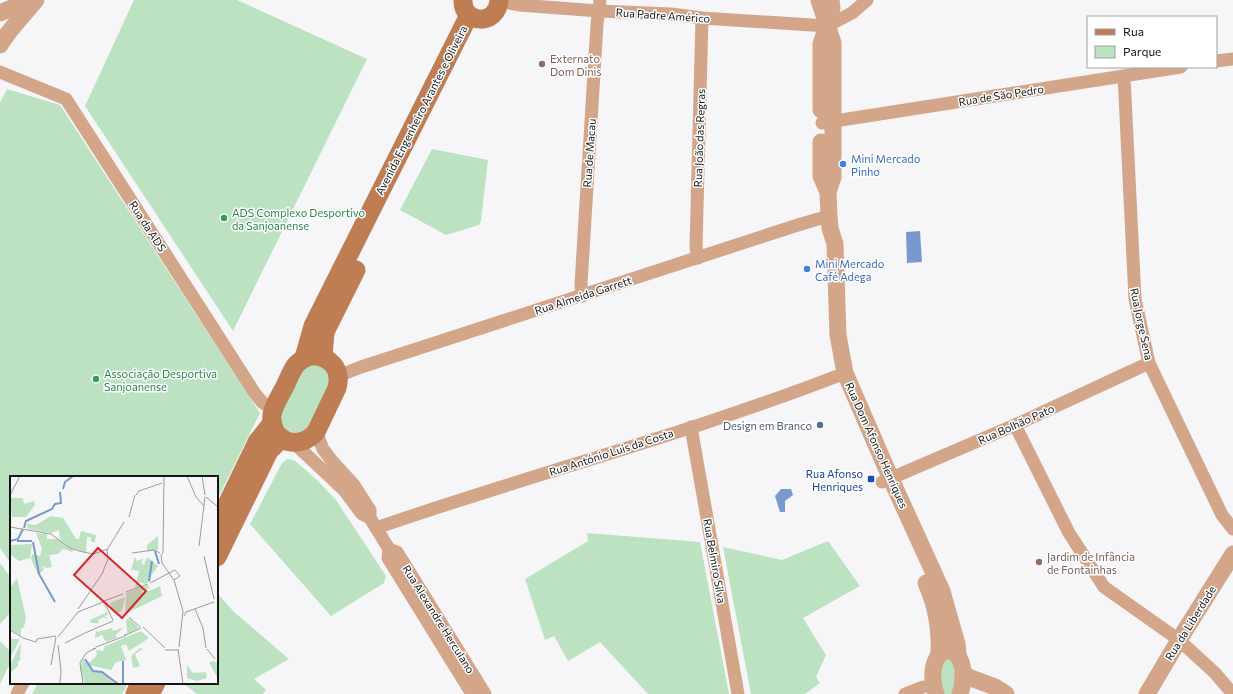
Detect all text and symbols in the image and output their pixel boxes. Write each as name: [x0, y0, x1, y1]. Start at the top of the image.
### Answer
street label: Rua Padre Américo: [615, 5, 711, 25]
legend: [1087, 16, 1217, 68]
street label: Avenida Engenheiro Arantes e Oliveira: [372, 23, 470, 197]
text: Rua: [1123, 24, 1144, 38]
text: Parque: [1123, 44, 1161, 58]
place label: Externato Dom Dinis: [550, 52, 601, 78]
marker: Externato Dom Dinis: [537, 59, 547, 69]
street label: Rua de São Pedro: [957, 82, 1045, 108]
street label: Rua João das Regras: [691, 89, 708, 187]
street label: Rua de Macau: [580, 118, 598, 188]
place label: Mini Mercado Pinho: [851, 152, 921, 178]
marker: Mini Mercado Pinho: [838, 159, 848, 169]
street label: Rua da ADS: [127, 198, 169, 254]
place label: ADS Complexo Desportivo da Sanjoanense: [232, 206, 366, 232]
marker: ADS Complexo Desportivo da Sanjoanense: [219, 213, 229, 223]
place label: Mini Mercado Café Adega: [815, 257, 885, 283]
marker: Mini Mercado Café Adega: [802, 264, 812, 274]
street label: Rua Almeida Garrett: [533, 273, 634, 317]
street label: Rua Jorge Sena: [1127, 287, 1156, 362]
place label: Associação Desportiva Sanjoanense: [104, 367, 217, 393]
marker: Associação Desportiva Sanjoanense: [91, 374, 101, 384]
street label: Rua Dom Afonso Henriques: [843, 380, 911, 510]
street label: Rua Bolhão Pato: [976, 401, 1057, 447]
place label: Design em Branco: [723, 419, 812, 432]
marker: Design em Branco: [815, 420, 825, 430]
street label: Rua António Luis da Costa: [547, 426, 675, 478]
place label: Rua Afonso Henriques: [806, 467, 863, 493]
marker: Rua Afonso Henriques: [866, 474, 876, 484]
inset map: [10, 476, 218, 684]
street label: Rua Belmiro Silva: [701, 518, 729, 604]
place label: Jardim de Infância de Fontainhas: [1047, 550, 1135, 576]
marker: Jardim de Infância de Fontainhas: [1034, 557, 1044, 567]
street label: Rua Alexandre Herculano: [400, 562, 478, 676]
street label: Rua da Liberdade: [1162, 583, 1218, 663]

